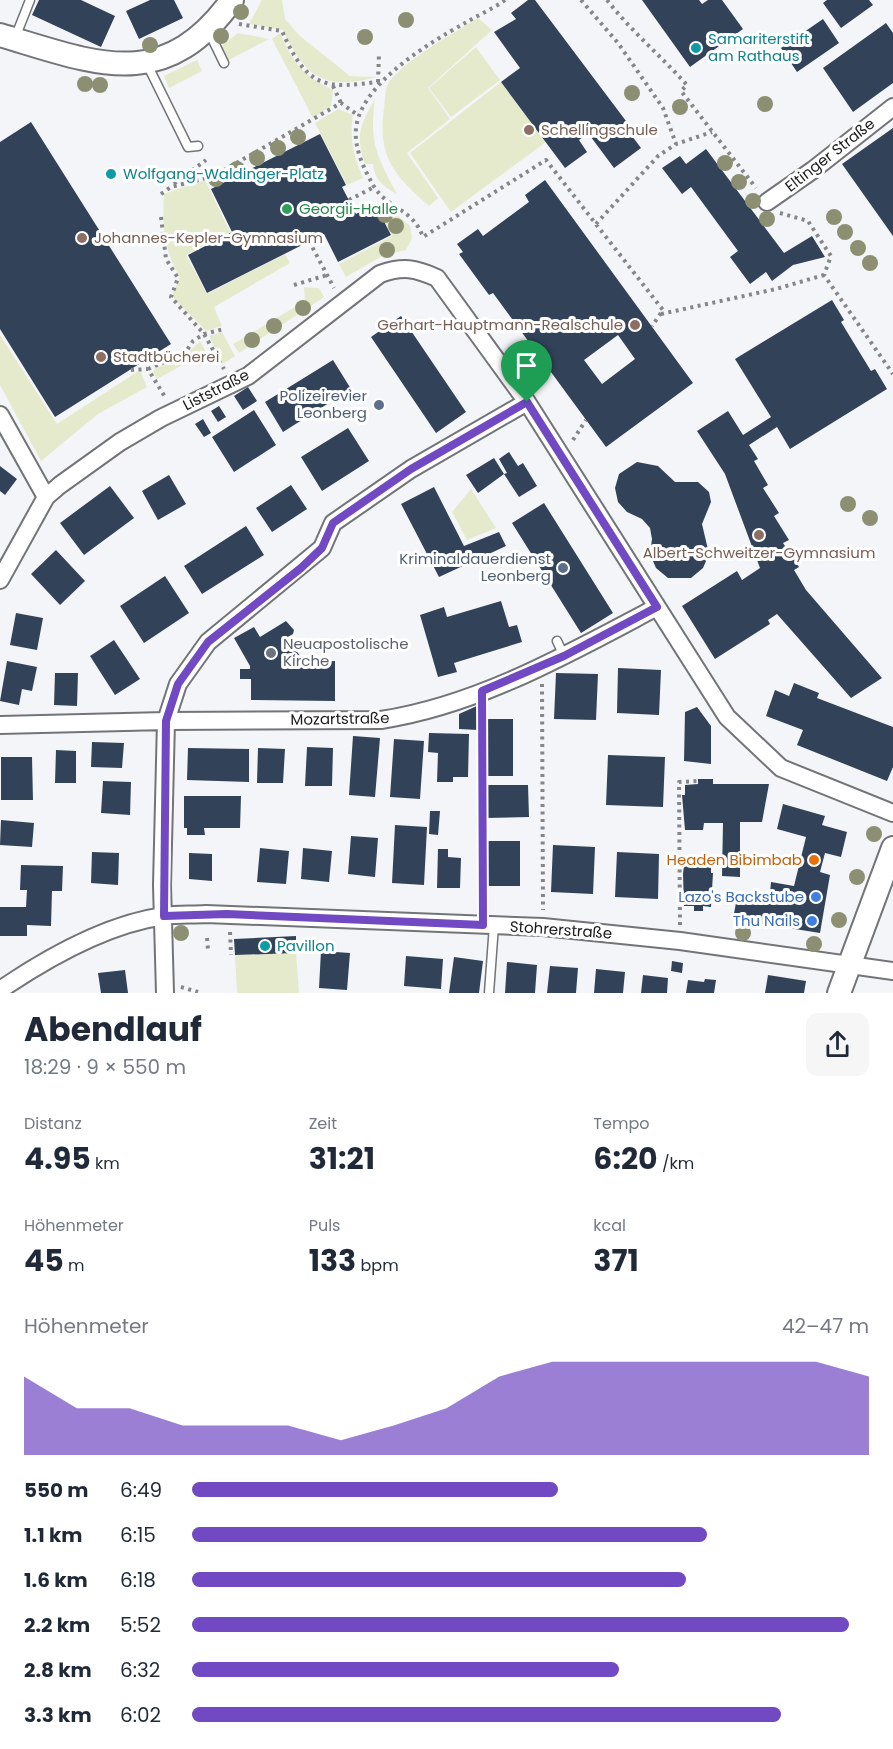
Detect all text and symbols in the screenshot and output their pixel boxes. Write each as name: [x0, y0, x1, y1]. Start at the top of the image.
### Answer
place label: Samariterstift am Rathaus: [708, 28, 810, 66]
marker: Samariterstift am Rathaus: [689, 41, 703, 55]
street label: Eltinger Straße: [780, 113, 879, 196]
place label: Schellingschule: [541, 119, 658, 140]
marker: Schellingschule: [522, 123, 536, 137]
place label: Wolfgang-Waldinger-Platz: [123, 163, 324, 184]
marker: Wolfgang-Waldinger-Platz: [104, 167, 118, 181]
place label: Georgii-Halle: [299, 198, 398, 219]
marker: Georgii-Halle: [280, 202, 294, 216]
place label: Johannes-Kepler-Gymnasium: [94, 227, 323, 248]
marker: Johannes-Kepler-Gymnasium: [75, 231, 89, 245]
place label: Gerhart-Hauptmann-Realschule: [377, 314, 623, 335]
marker: Gerhart-Hauptmann-Realschule: [628, 318, 642, 332]
pin: [501, 340, 552, 402]
place label: Stadtbücherei: [113, 346, 219, 367]
icon: arrive: [510, 349, 543, 382]
marker: Stadtbücherei: [94, 350, 108, 364]
street label: Liststraße: [179, 364, 253, 415]
place label: Polizeirevier Leonberg: [280, 385, 367, 423]
marker: Polizeirevier Leonberg: [372, 398, 386, 412]
marker: Albert-Schweitzer-Gymnasium: [752, 528, 766, 542]
place label: Albert-Schweitzer-Gymnasium: [643, 542, 875, 563]
place label: Kriminaldauerdienst Leonberg: [399, 548, 551, 586]
marker: Kriminaldauerdienst Leonberg: [556, 561, 570, 575]
place label: Neuapostolische Kirche: [283, 633, 408, 671]
marker: Neuapostolische Kirche: [264, 646, 278, 660]
street label: Mozartstraße: [290, 707, 390, 730]
place label: Headen Bibimbab: [667, 849, 802, 870]
marker: Headen Bibimbab: [807, 853, 821, 867]
place label: Lazo's Backstube: [678, 886, 804, 907]
marker: Lazo's Backstube: [809, 890, 823, 904]
place label: Thu Nails: [733, 910, 800, 931]
marker: Thu Nails: [805, 914, 819, 928]
street label: Stohrerstraße: [509, 915, 613, 944]
place label: Pavillon: [277, 935, 335, 956]
marker: Pavillon: [258, 939, 272, 953]
text: Abendlauf: [24, 1006, 202, 1053]
button: share: [806, 1013, 869, 1076]
text: 18:29 · 9 × 550 m: [24, 1053, 186, 1081]
text: Distanz: [24, 1112, 82, 1135]
text: Zeit: [309, 1112, 337, 1135]
text: Tempo: [593, 1112, 649, 1135]
text: 4.95: [24, 1137, 91, 1180]
text: 31:21: [309, 1137, 375, 1180]
text: 6:20: [593, 1137, 658, 1180]
text: km: [91, 1152, 120, 1175]
text: /km: [658, 1152, 694, 1175]
text: Höhenmeter: [24, 1214, 124, 1237]
text: Puls: [309, 1214, 340, 1237]
text: kcal: [593, 1214, 626, 1237]
text: 45: [24, 1239, 64, 1282]
text: 133: [309, 1239, 356, 1282]
text: 371: [593, 1239, 639, 1282]
text: m: [64, 1254, 85, 1277]
text: bpm: [356, 1254, 399, 1277]
text: Höhenmeter: [24, 1312, 149, 1340]
text: 42–47 m: [782, 1312, 869, 1340]
text: 550 m: [24, 1476, 88, 1504]
text: 6:49: [120, 1476, 162, 1504]
text: 1.1 km: [24, 1521, 82, 1549]
text: 6:15: [120, 1521, 156, 1549]
text: 1.6 km: [24, 1566, 88, 1594]
text: 6:18: [120, 1566, 156, 1594]
text: 2.2 km: [24, 1611, 90, 1639]
text: 5:52: [120, 1611, 161, 1639]
text: 2.8 km: [24, 1656, 92, 1684]
text: 6:32: [120, 1656, 160, 1684]
text: 3.3 km: [24, 1701, 92, 1729]
text: 6:02: [120, 1701, 161, 1729]

